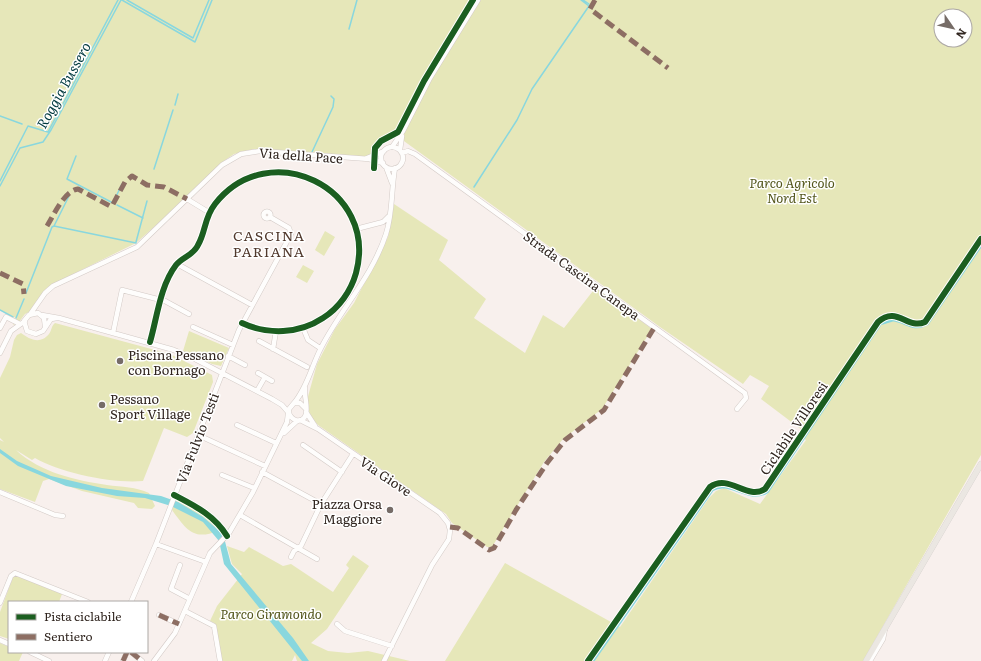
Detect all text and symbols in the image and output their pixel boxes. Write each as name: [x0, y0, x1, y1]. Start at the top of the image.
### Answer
north arrow: [933, 8, 973, 48]
text: N: [953, 26, 971, 42]
water label: Roggia Bussero: [31, 38, 95, 132]
street label: Via della Pace: [258, 143, 344, 167]
park label: Parco Agricolo Nord Est: [749, 173, 835, 207]
district label: CASCINA PARIANA: [233, 225, 305, 261]
street label: Strada Cascina Canepa: [520, 226, 644, 324]
place label: Piscina Pessano con Bornago: [128, 345, 225, 379]
marker: Piscina Pessano con Bornago: [115, 356, 125, 366]
street label: Ciclabile Villoresi: [755, 377, 832, 479]
place label: Pessano Sport Village: [110, 389, 191, 423]
street label: Via Fulvio Testi: [171, 389, 223, 486]
marker: Pessano Sport Village: [97, 400, 107, 410]
street label: Via Giove: [356, 452, 416, 501]
place label: Piazza Orsa Maggiore: [312, 494, 382, 528]
marker: Piazza Orsa Maggiore: [385, 505, 395, 515]
legend: [8, 601, 148, 653]
park label: Parco Giramondo: [220, 604, 322, 623]
text: Pista ciclabile: [44, 607, 122, 625]
text: Sentiero: [44, 627, 92, 645]

